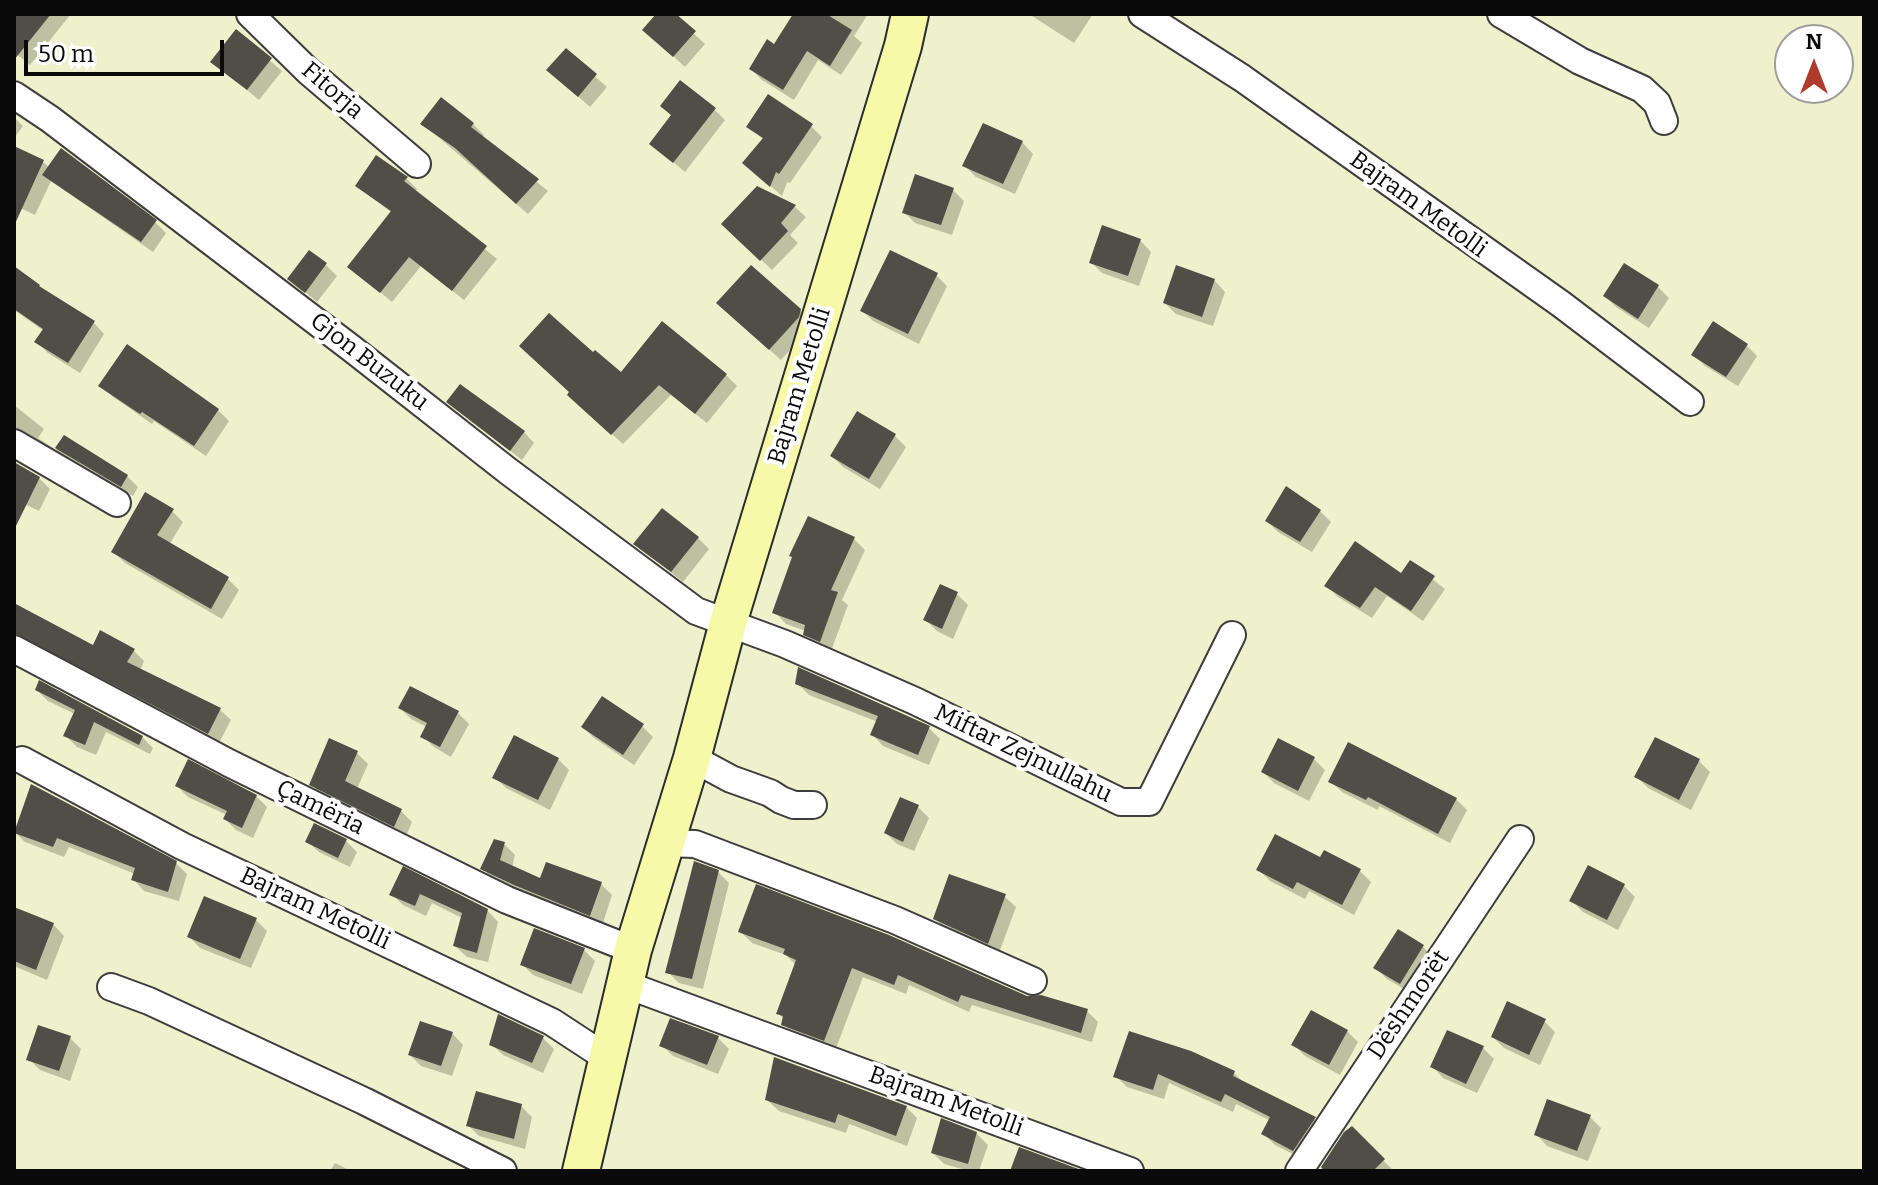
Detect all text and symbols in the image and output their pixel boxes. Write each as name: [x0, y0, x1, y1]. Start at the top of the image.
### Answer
scale bar: [28, 24, 228, 74]
north arrow: [1774, 24, 1854, 104]
text: N: [1806, 28, 1822, 55]
text: 50 m: [38, 40, 94, 68]
street label: Fitorja: [295, 56, 369, 126]
street label: Bajram Metolli: [1344, 146, 1492, 264]
street label: Bajram Metolli: [762, 304, 838, 468]
street label: Gjon Buzuku: [304, 307, 434, 417]
street label: Miftar Zejnullahu: [929, 698, 1117, 810]
street label: Çamëria: [271, 774, 369, 842]
street label: Bajram Metolli: [235, 862, 395, 956]
street label: Dëshmorët: [1362, 945, 1456, 1065]
street label: Bajram Metolli: [865, 1061, 1027, 1143]

